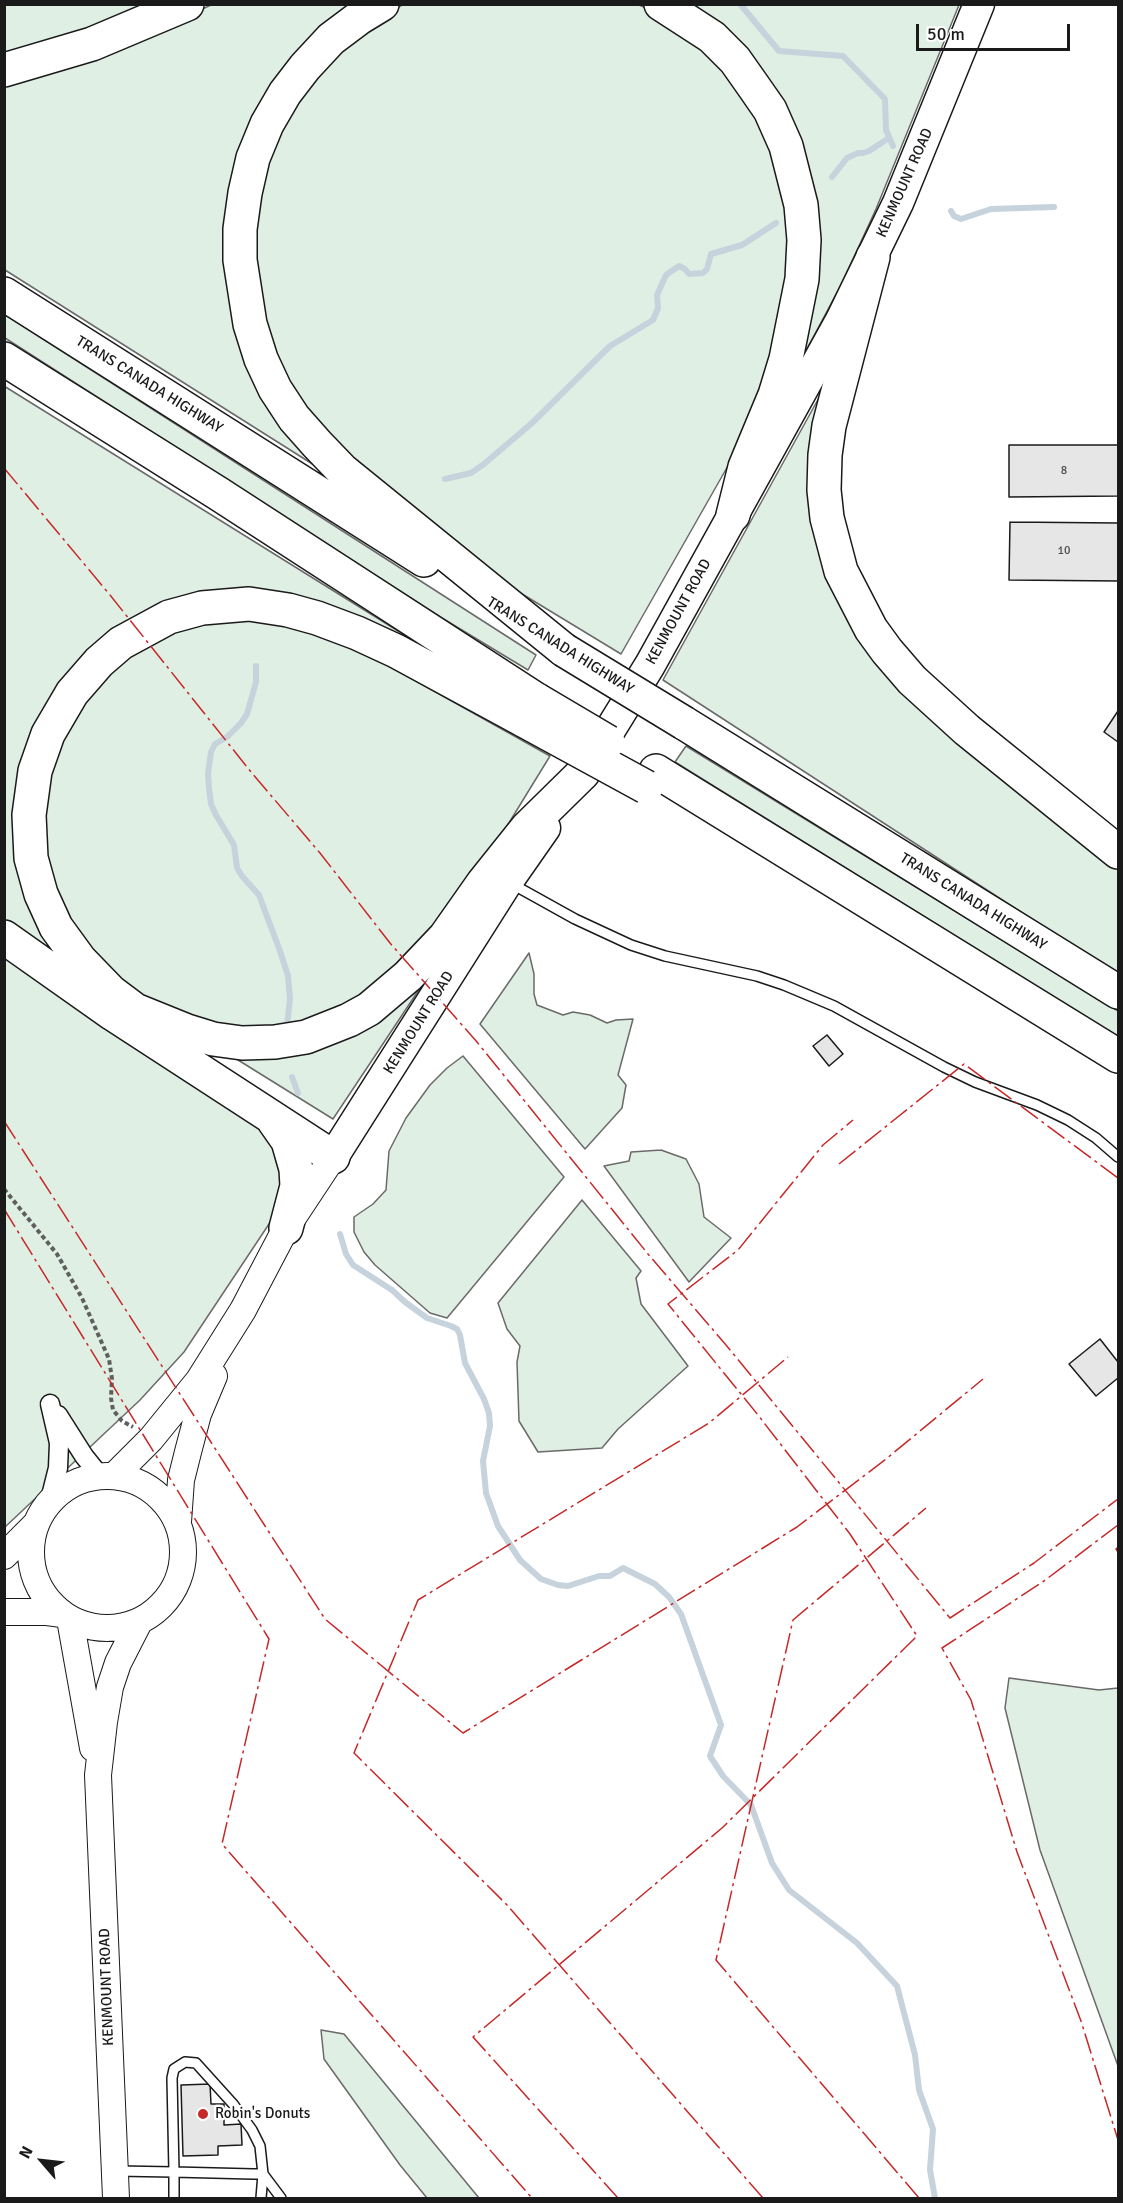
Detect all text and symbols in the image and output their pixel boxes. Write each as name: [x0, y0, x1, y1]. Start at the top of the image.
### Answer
scale bar: [919, 12, 1074, 50]
text: 50 m: [927, 23, 965, 45]
street label: KENMOUNT ROAD: [873, 126, 937, 240]
street label: TRANS CANADA HIGHWAY: [72, 332, 226, 438]
house number: 8: [1061, 464, 1067, 478]
house number: 10: [1058, 544, 1070, 558]
street label: KENMOUNT ROAD: [643, 556, 715, 668]
street label: TRANS CANADA HIGHWAY: [483, 593, 637, 699]
street label: TRANS CANADA HIGHWAY: [896, 849, 1050, 955]
street label: KENMOUNT ROAD: [380, 968, 458, 1078]
street label: KENMOUNT ROAD: [96, 1928, 118, 2046]
place label: Robin's Donuts: [215, 2105, 310, 2123]
marker: Robin's Donuts: [196, 2107, 210, 2121]
north arrow: [12, 2131, 72, 2191]
text: N: [15, 2143, 38, 2162]

